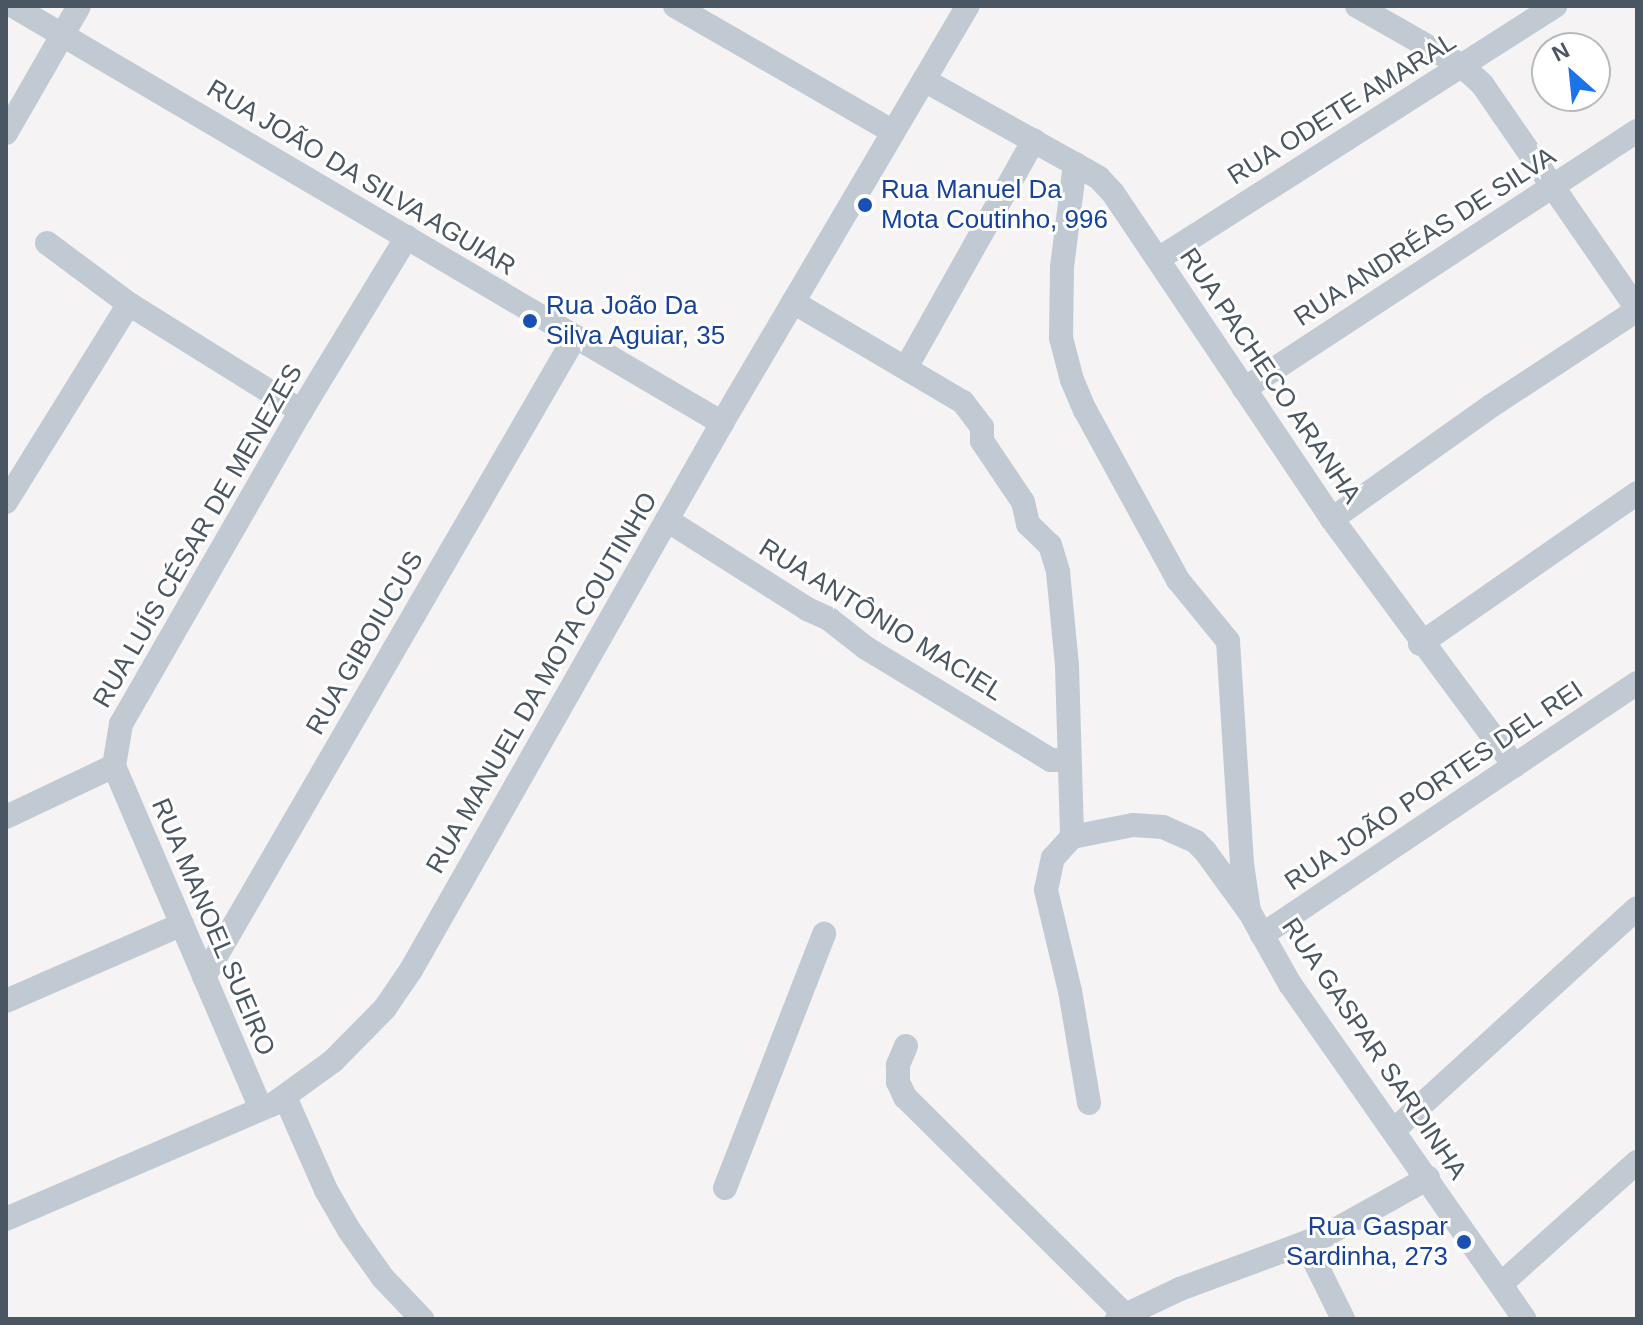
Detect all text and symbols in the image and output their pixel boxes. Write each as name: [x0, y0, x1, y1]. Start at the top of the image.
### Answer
street label: RUA ODETE AMARAL: [1221, 25, 1463, 193]
north arrow: [1531, 32, 1611, 112]
text: N: [1548, 37, 1574, 67]
street label: RUA JOÃO DA SILVA AGUIAR: [199, 72, 523, 284]
street label: RUA ANDRÉAS DE SILVA: [1287, 140, 1563, 334]
place label: Rua Manuel Da Mota Coutinho, 996: [881, 174, 1108, 236]
marker: Rua Manuel Da Mota Coutinho, 996: [856, 196, 874, 214]
street label: RUA PACHECO ARANHA: [1172, 241, 1368, 511]
place label: Rua João Da Silva Aguiar, 35: [546, 290, 727, 352]
marker: Rua João Da Silva Aguiar, 35: [521, 312, 539, 330]
street label: RUA LUÍS CÉSAR DE MENEZES: [86, 358, 310, 714]
street label: RUA MANUEL DA MOTA COUTINHO: [418, 485, 666, 881]
street label: RUA ANTÔNIO MACIEL: [752, 531, 1010, 709]
street label: RUA GIBOIUCUS: [299, 545, 431, 741]
street label: RUA JOÃO PORTES DEL REI: [1278, 674, 1590, 898]
street label: RUA MANOEL SUEIRO: [144, 793, 282, 1061]
street label: RUA GASPAR SARDINHA: [1274, 912, 1474, 1186]
place label: Rua Gaspar Sardinha, 273: [1286, 1211, 1448, 1272]
marker: Rua Gaspar Sardinha, 273: [1455, 1233, 1473, 1251]

